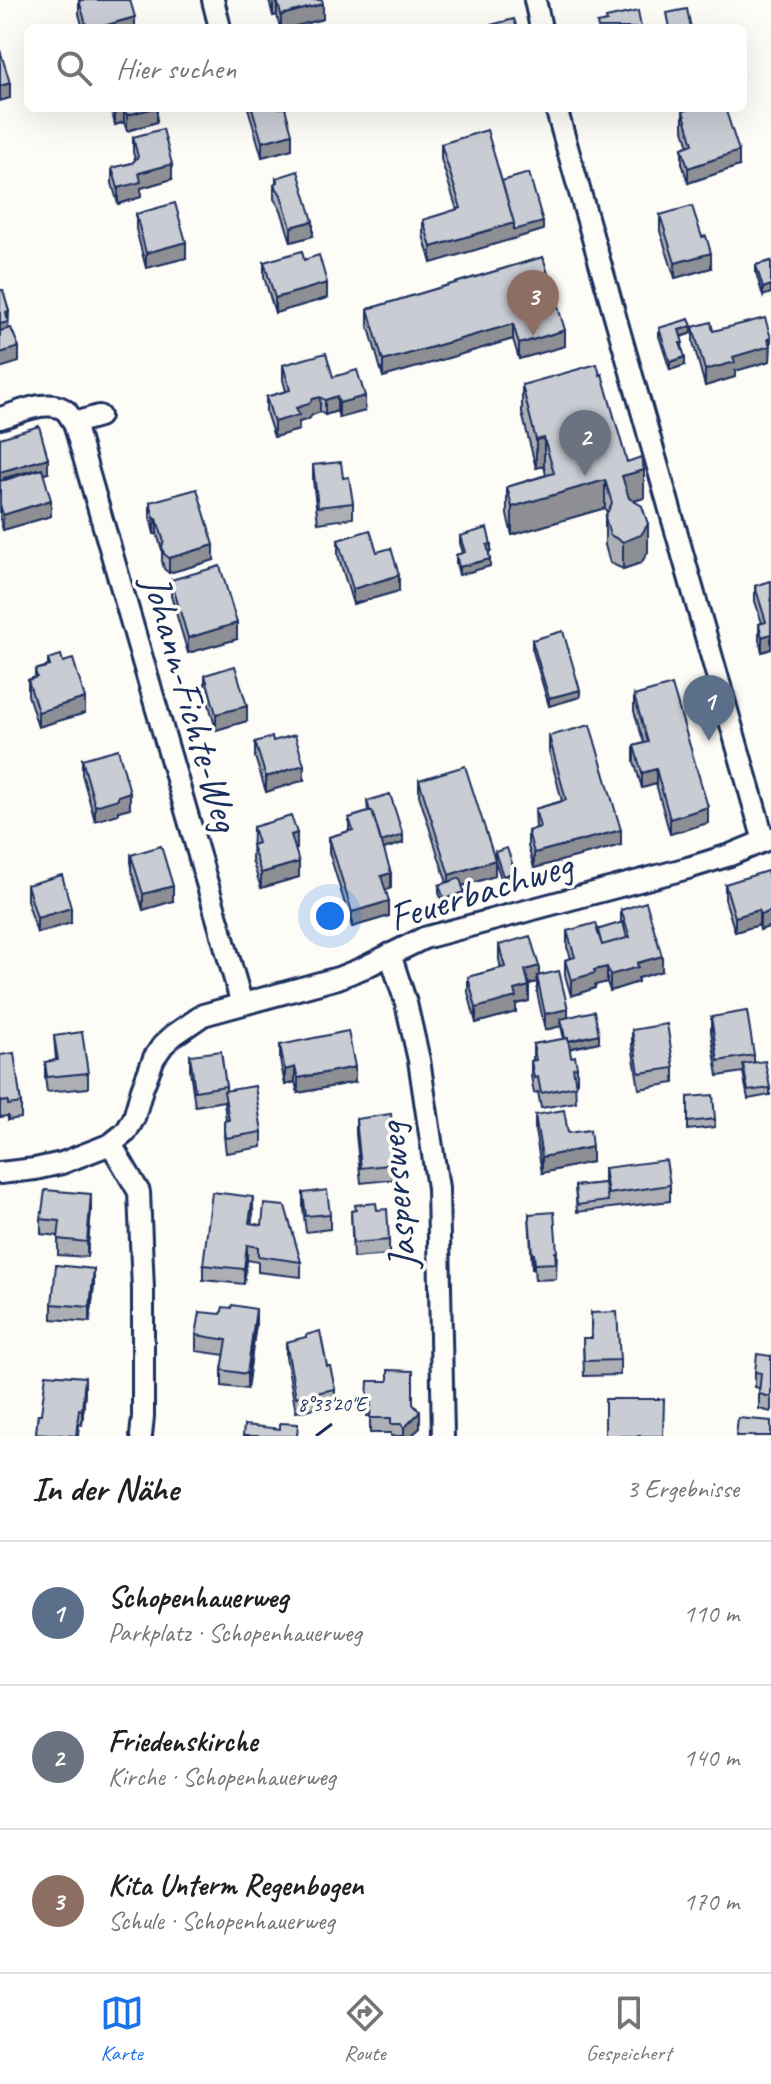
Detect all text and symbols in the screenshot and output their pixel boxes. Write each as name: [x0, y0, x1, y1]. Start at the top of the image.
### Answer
search box: [24, 24, 747, 112]
icon: search: [52, 46, 96, 90]
text: Hier suchen: [116, 49, 236, 87]
pin: 3: [507, 270, 559, 336]
pin: 2: [559, 410, 611, 476]
street label: Johann-Fichte-Weg: [130, 568, 252, 839]
pin: 1: [683, 675, 735, 741]
street label: Feuerbachweg: [383, 839, 581, 942]
your location: [310, 896, 350, 936]
street label: Jaspersweg: [365, 1118, 428, 1273]
text: 8°33'20"E: [298, 1392, 369, 1417]
text: In der Nähe: [32, 1467, 178, 1510]
text: 3 Ergebnisse: [626, 1472, 739, 1505]
text: Schopenhauerweg: [108, 1578, 288, 1616]
text: 1: [52, 1597, 64, 1630]
text: 110 m: [683, 1597, 739, 1630]
text: Parkplatz · Schopenhauerweg: [108, 1616, 361, 1649]
text: Friedenskirche: [108, 1722, 258, 1760]
text: 2: [52, 1741, 64, 1774]
text: 140 m: [683, 1741, 739, 1774]
text: Kirche · Schopenhauerweg: [108, 1760, 336, 1793]
text: Kita Unterm Regenbogen: [108, 1866, 363, 1904]
text: 3: [52, 1885, 64, 1918]
text: 170 m: [683, 1885, 739, 1918]
text: Schule · Schopenhauerweg: [108, 1904, 334, 1937]
tab: Karte: [100, 1991, 144, 2067]
tab: Route: [343, 1991, 387, 2067]
tab: Gespeichert: [586, 1991, 671, 2067]

